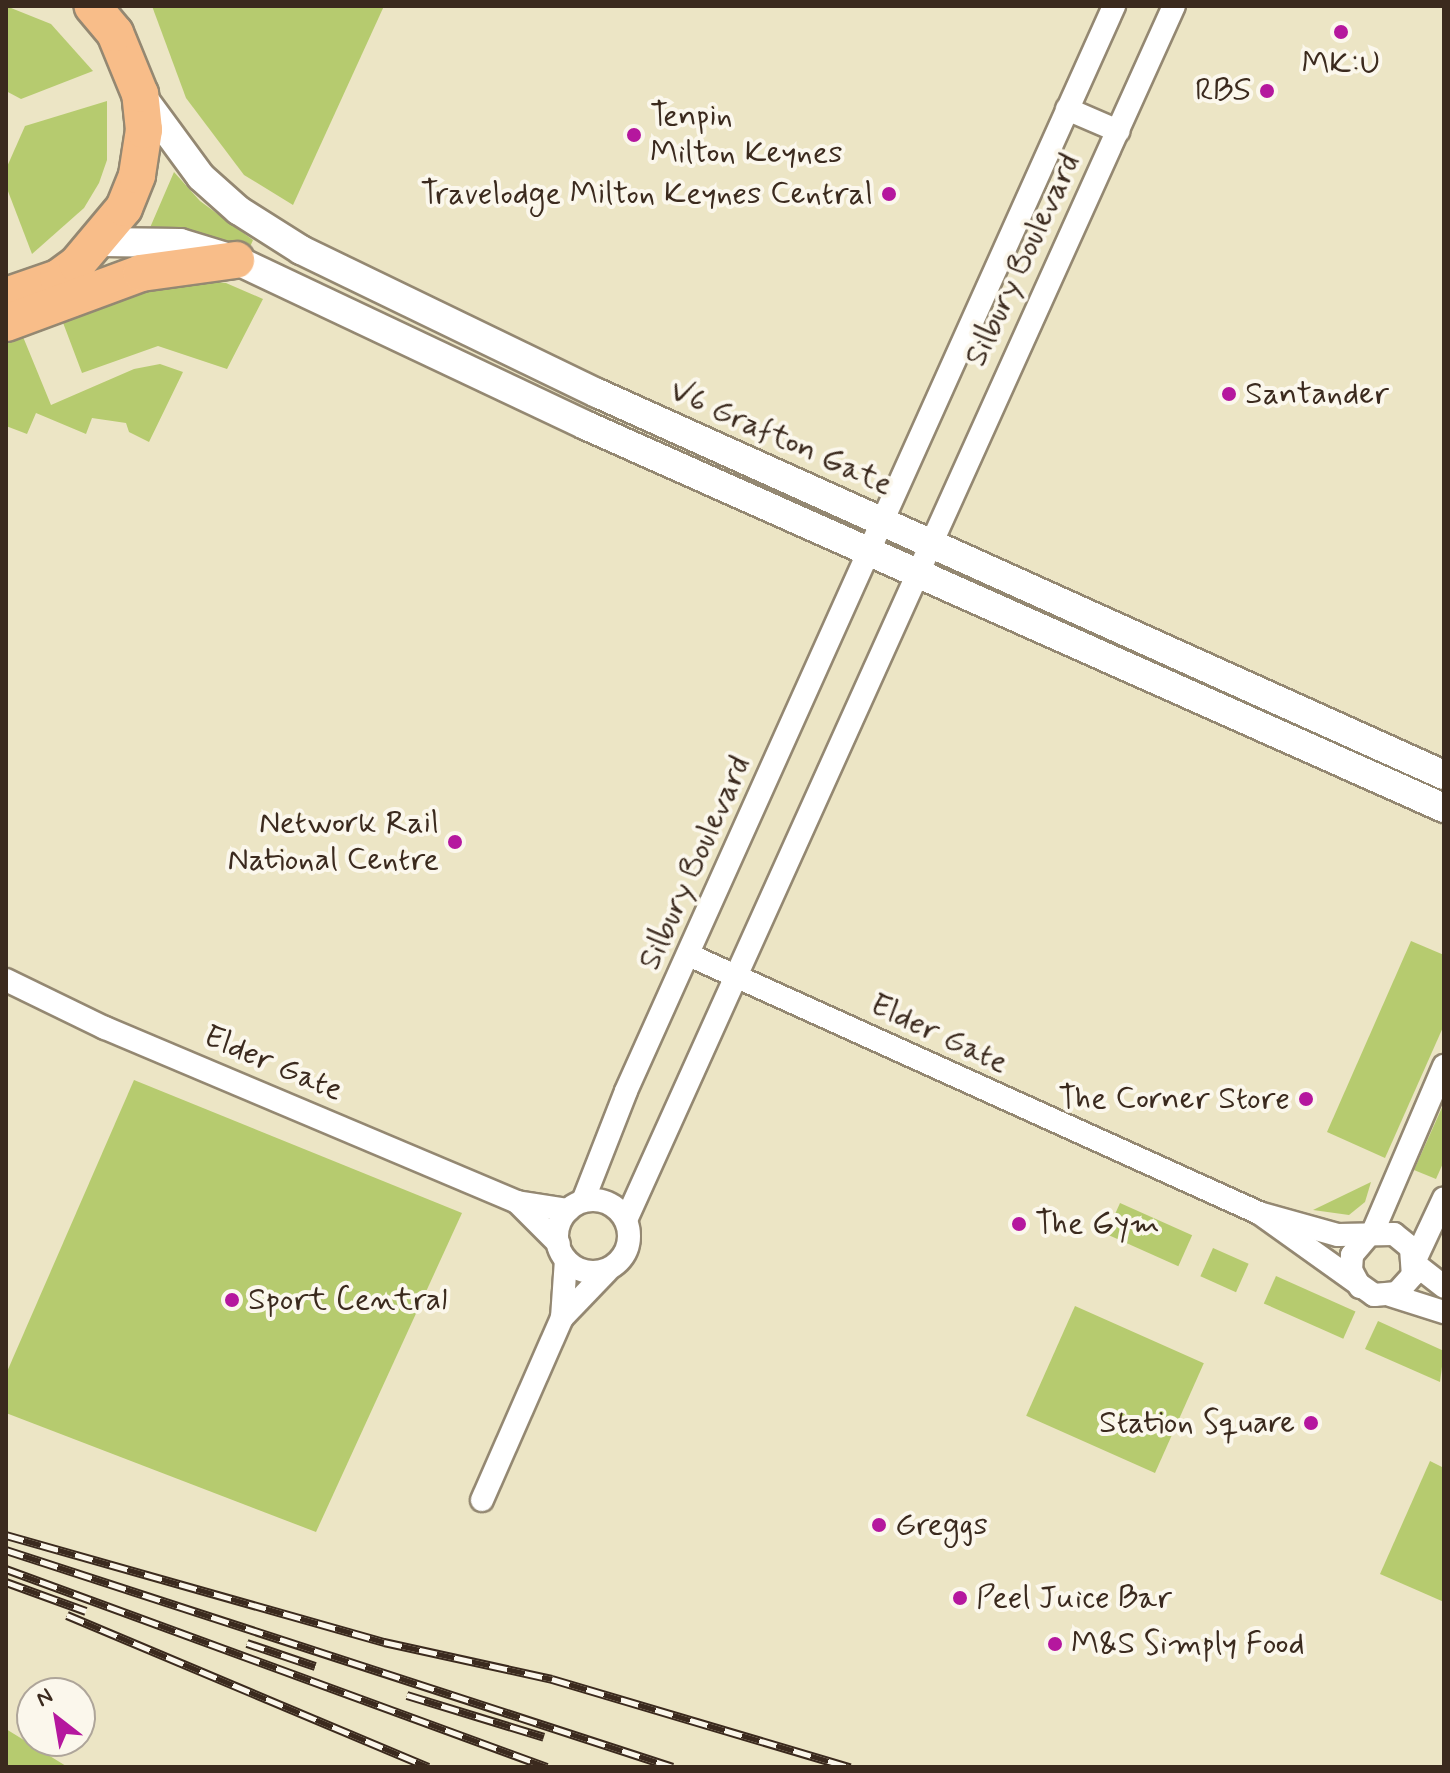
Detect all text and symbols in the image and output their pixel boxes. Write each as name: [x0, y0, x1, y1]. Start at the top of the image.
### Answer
marker: MK:U: [1332, 23, 1350, 41]
place label: MK:U: [1301, 45, 1381, 83]
place label: RBS: [1195, 72, 1251, 110]
marker: RBS: [1258, 82, 1276, 100]
place label: Tenpin Milton Keynes: [650, 98, 853, 173]
marker: Tenpin Milton Keynes: [625, 126, 643, 144]
street label: Silbury Boulevard: [958, 149, 1088, 371]
place label: Travelodge Milton Keynes Central: [405, 175, 873, 213]
marker: Travelodge Milton Keynes Central: [880, 185, 898, 203]
street label: V6 Grafton Gate: [669, 374, 893, 502]
place label: Santander: [1245, 375, 1389, 413]
marker: Santander: [1220, 385, 1238, 403]
street label: Silbury Boulevard: [631, 751, 759, 975]
place label: Network Rail National Centre: [221, 805, 439, 880]
marker: Network Rail National Centre: [446, 833, 464, 851]
street label: Elder Gate: [866, 987, 1012, 1081]
street label: Elder Gate: [200, 1019, 346, 1109]
place label: The Corner Store: [1051, 1080, 1290, 1118]
marker: The Corner Store: [1297, 1090, 1315, 1108]
place label: The Gym: [1035, 1205, 1164, 1243]
marker: The Gym: [1010, 1215, 1028, 1233]
place label: Sport Central: [248, 1281, 443, 1319]
marker: Sport Central: [223, 1291, 241, 1309]
place label: Station Square: [1098, 1404, 1295, 1442]
marker: Station Square: [1302, 1414, 1320, 1432]
place label: Greggs: [895, 1506, 988, 1544]
marker: Greggs: [870, 1516, 888, 1534]
place label: Peel Juice Bar: [976, 1579, 1169, 1617]
marker: Peel Juice Bar: [951, 1589, 969, 1607]
place label: M&S Simply Food: [1071, 1625, 1303, 1663]
marker: M&S Simply Food: [1046, 1635, 1064, 1653]
north arrow: [16, 1677, 96, 1757]
text: N: [31, 1682, 58, 1714]

